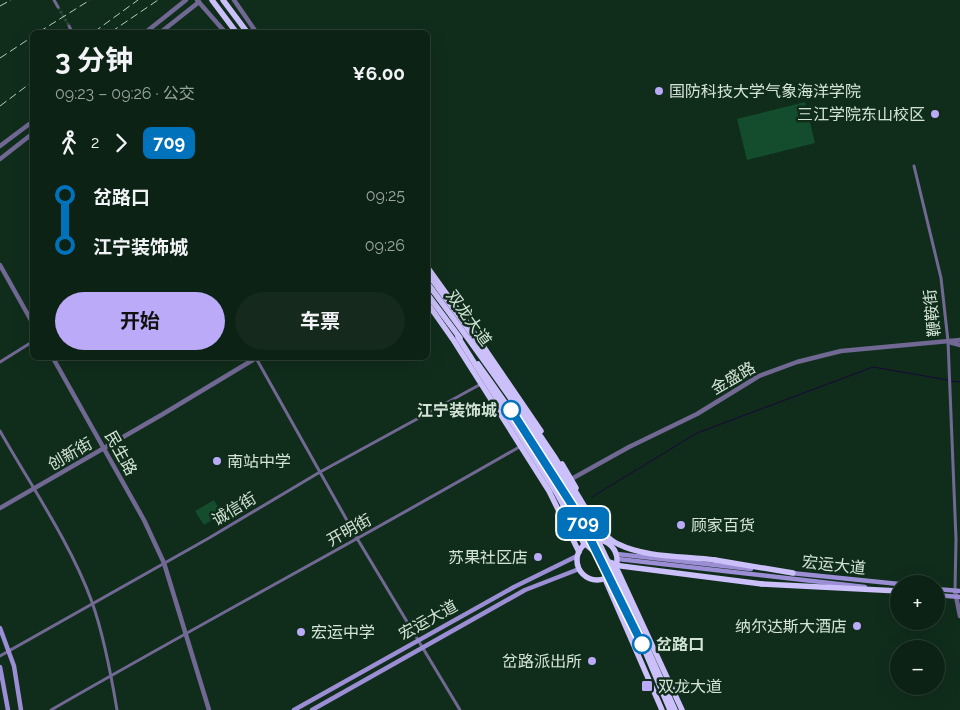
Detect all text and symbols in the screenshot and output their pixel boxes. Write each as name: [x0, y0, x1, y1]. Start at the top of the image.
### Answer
text: 3 分钟: [55, 44, 133, 77]
text: ¥6.00: [352, 62, 405, 84]
place label: 国防科技大学气象海洋学院: [669, 82, 861, 101]
text: 09:23 – 09:26 · 公交: [55, 84, 195, 103]
marker: 国防科技大学气象海洋学院: [653, 85, 665, 97]
place label: 三江学院东山校区: [797, 105, 925, 124]
marker: 三江学院东山校区: [929, 108, 941, 120]
icon: walk: [55, 129, 83, 157]
icon: forward: [107, 129, 135, 157]
text: 709: [153, 132, 185, 153]
text: 2: [91, 133, 99, 152]
text: 岔路口: [93, 186, 150, 208]
text: 09:25: [366, 186, 405, 205]
text: 江宁装饰城: [93, 236, 188, 258]
text: 09:26: [365, 236, 405, 255]
street label: 双龙大道: [443, 287, 495, 349]
street label: 鞭鞍街: [920, 288, 944, 338]
button: 开始: [55, 292, 225, 350]
button: 车票: [235, 292, 405, 350]
street label: 金盛路: [707, 358, 759, 398]
marker: 江宁装饰城: [501, 400, 521, 420]
place label: 江宁装饰城: [417, 401, 497, 420]
street label: 民生路: [101, 427, 141, 479]
street label: 创新街: [44, 434, 96, 474]
place label: 南站中学: [227, 452, 291, 471]
marker: 南站中学: [211, 455, 223, 467]
street label: 诚信街: [209, 488, 259, 530]
line badge: 709: [554, 507, 612, 539]
street label: 开明街: [323, 510, 375, 550]
text: 709: [567, 512, 599, 533]
place label: 顾家百货: [691, 516, 755, 535]
marker: 顾家百货: [675, 519, 687, 531]
place label: 苏果社区店: [448, 548, 528, 567]
marker: 苏果社区店: [532, 551, 544, 563]
street label: 宏运大道: [801, 552, 867, 578]
map controls: [890, 575, 945, 695]
button: +: [890, 575, 945, 630]
street label: 宏运大道: [395, 596, 461, 644]
place label: 纳尔达斯大酒店: [735, 617, 847, 636]
marker: 纳尔达斯大酒店: [851, 620, 863, 632]
place label: 宏运中学: [311, 623, 375, 642]
marker: 宏运中学: [295, 626, 307, 638]
marker: 岔路口: [632, 634, 652, 654]
place label: 岔路口: [656, 635, 704, 654]
button: −: [890, 640, 945, 695]
place label: 岔路派出所: [502, 652, 582, 671]
marker: 岔路派出所: [586, 655, 598, 667]
place label: 双龙大道: [658, 677, 722, 696]
marker: 双龙大道: [640, 679, 654, 693]

